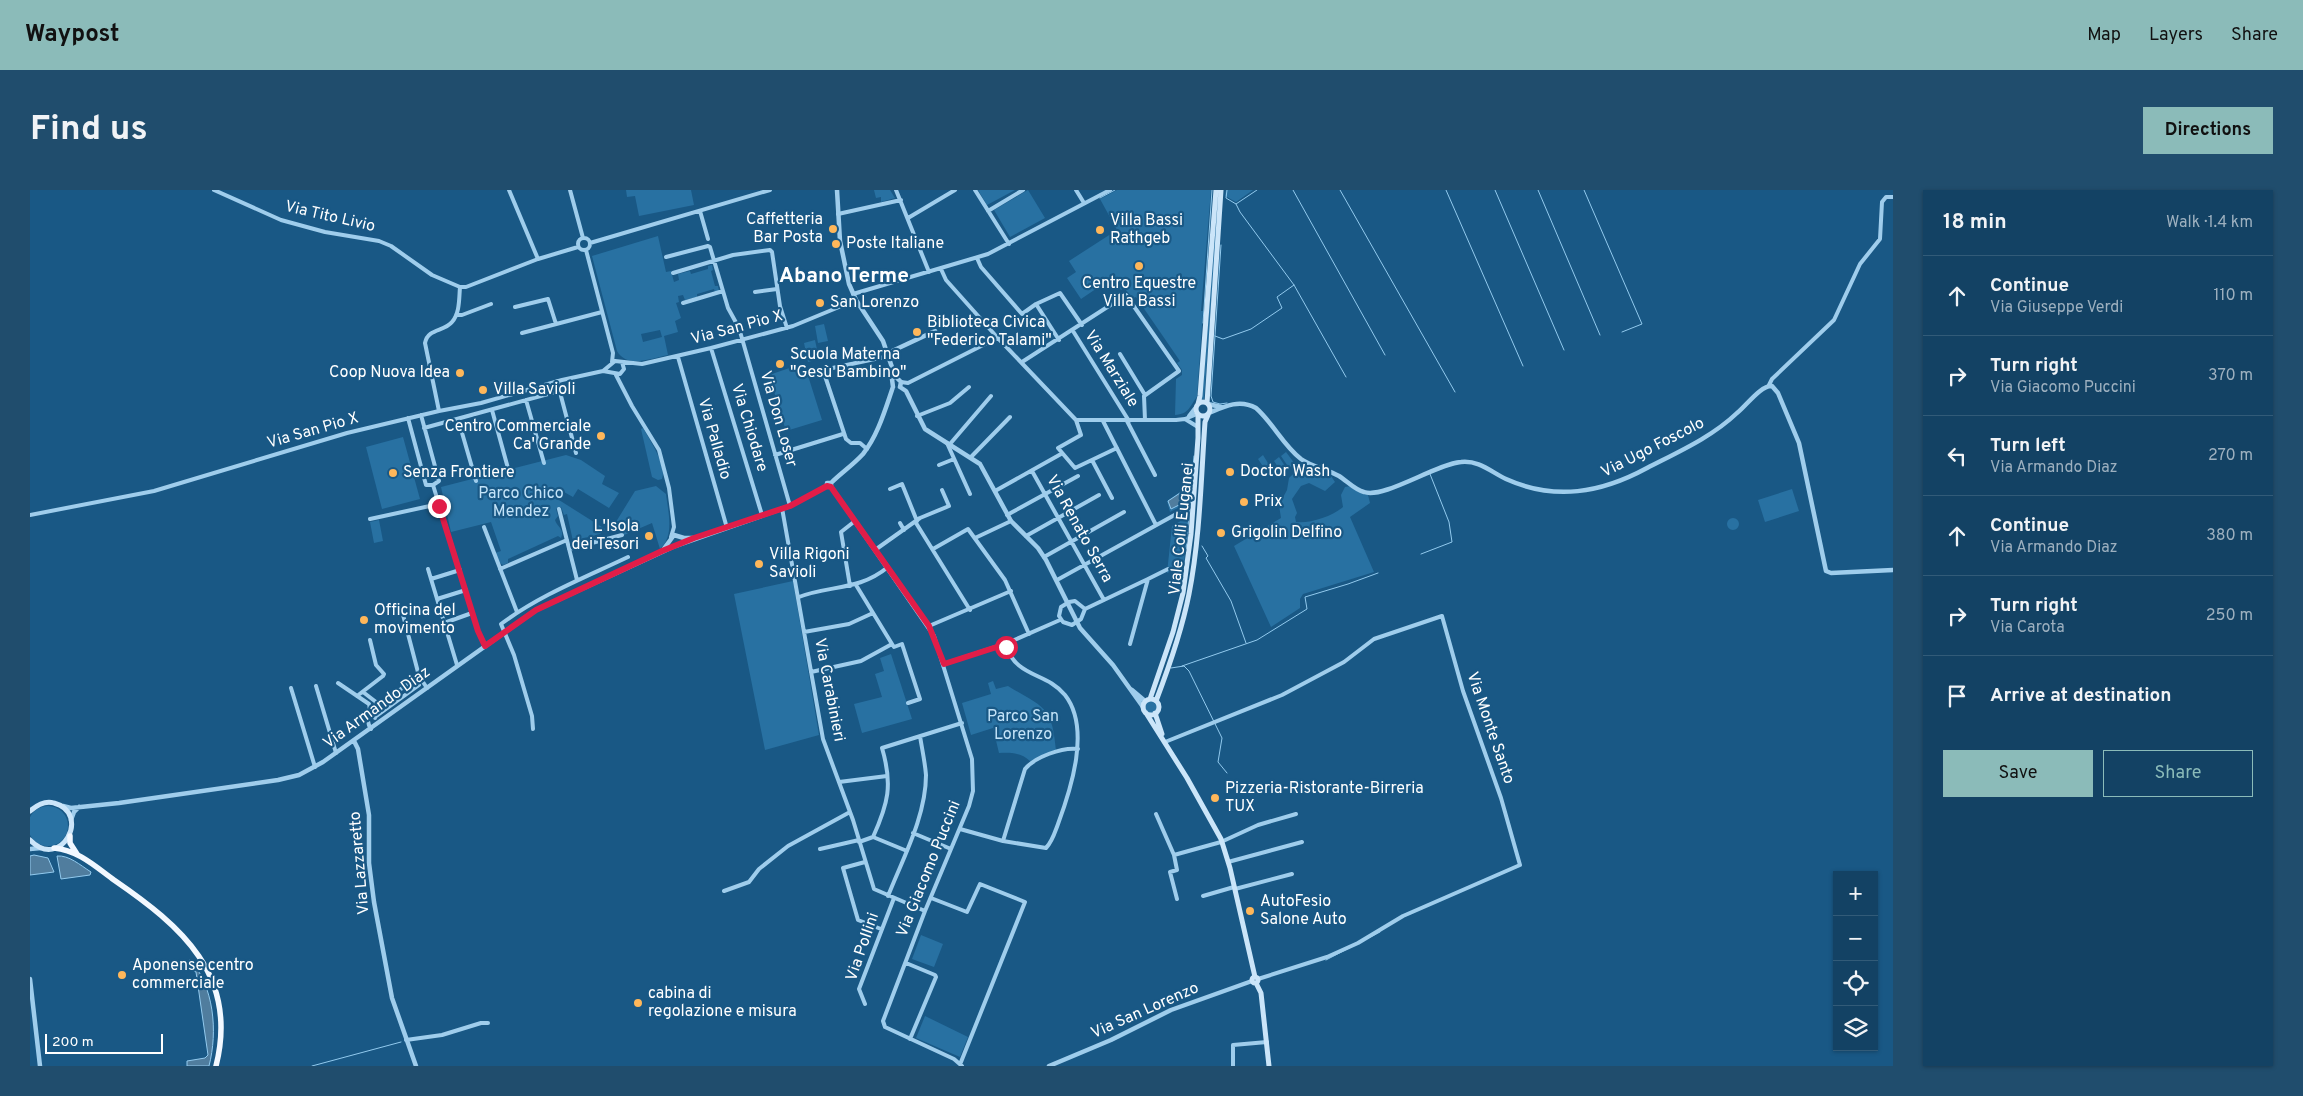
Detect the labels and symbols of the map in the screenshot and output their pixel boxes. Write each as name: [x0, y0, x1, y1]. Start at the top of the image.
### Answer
street label: Via Tito Livio: [283, 197, 377, 237]
place label: Caffetteria Bar Posta: [746, 210, 823, 248]
place label: Villa Bassi Rathgeb: [1110, 211, 1183, 249]
marker: Caffetteria Bar Posta: [827, 223, 839, 235]
marker: Villa Bassi Rathgeb: [1094, 224, 1106, 236]
place label: Poste Italiane: [846, 234, 944, 254]
marker: Poste Italiane: [830, 238, 842, 250]
marker: Centro Equestre Villa Bassi: [1133, 260, 1145, 272]
district label: Abano Terme: [779, 263, 909, 290]
place label: Centro Equestre Villa Bassi: [1082, 274, 1196, 312]
place label: San Lorenzo: [830, 293, 919, 313]
marker: San Lorenzo: [814, 297, 826, 309]
street label: Via San Pio X: [689, 306, 785, 350]
place label: Biblioteca Civica "Federico Talami": [927, 313, 1052, 351]
marker: Biblioteca Civica "Federico Talami": [911, 326, 923, 338]
street label: Via Marziale: [1079, 327, 1143, 411]
place label: Scuola Materna "Gesù Bambino": [790, 345, 907, 383]
marker: Scuola Materna "Gesù Bambino": [774, 358, 786, 370]
place label: Coop Nuova Idea: [329, 363, 450, 383]
marker: Coop Nuova Idea: [454, 367, 466, 379]
street label: Via Don Loser: [755, 369, 801, 469]
place label: Villa Savioli: [493, 380, 575, 400]
street label: Via Chiodare: [726, 381, 772, 475]
marker: Villa Savioli: [477, 384, 489, 396]
street label: Via Palladio: [693, 396, 735, 482]
street label: Via San Pio X: [265, 408, 361, 454]
street label: Via Ugo Foscolo: [1598, 413, 1708, 483]
place label: Centro Commerciale Ca' Grande: [444, 417, 591, 455]
marker: Centro Commerciale Ca' Grande: [595, 430, 607, 442]
street label: Viale Colli Euganei: [1165, 462, 1199, 596]
place label: Doctor Wash: [1240, 462, 1330, 482]
place label: Senza Frontiere: [403, 463, 515, 483]
marker: Doctor Wash: [1224, 466, 1236, 478]
marker: Senza Frontiere: [387, 467, 399, 479]
street label: Via Renato Serra: [1041, 472, 1117, 586]
park label: Parco Chico Mendez: [478, 484, 564, 522]
place label: Prix: [1254, 492, 1283, 512]
route end: [428, 495, 451, 518]
marker: Prix: [1238, 496, 1250, 508]
place label: L'Isola dei Tesori: [571, 517, 639, 555]
place label: Grigolin Delfino: [1231, 523, 1342, 543]
marker: Grigolin Delfino: [1215, 527, 1227, 539]
marker: L'Isola dei Tesori: [643, 530, 655, 542]
place label: Villa Rigoni Savioli: [769, 545, 850, 583]
marker: Villa Rigoni Savioli: [753, 558, 765, 570]
place label: Officina del movimento: [374, 601, 456, 639]
marker: Officina del movimento: [358, 614, 370, 626]
route start: [995, 636, 1018, 659]
street label: Via Carabinieri: [809, 637, 849, 743]
street label: Via Armando Diaz: [319, 662, 435, 754]
street label: Via Monte Santo: [1461, 669, 1519, 787]
park label: Parco San Lorenzo: [987, 707, 1059, 745]
place label: Pizzeria-Ristorante-Birreria TUX: [1225, 779, 1424, 817]
marker: Pizzeria-Ristorante-Birreria TUX: [1209, 792, 1221, 804]
street label: Via Giacomo Puccini: [892, 798, 966, 940]
street label: Via Lazzaretto: [346, 810, 374, 916]
place label: AutoFesio Salone Auto: [1260, 892, 1347, 930]
marker: AutoFesio Salone Auto: [1244, 905, 1256, 917]
street label: Via Pollini: [842, 910, 884, 984]
place label: Aponense centro commerciale: [132, 956, 254, 994]
marker: Aponense centro commerciale: [116, 969, 128, 981]
street label: Via San Lorenzo: [1088, 978, 1202, 1044]
place label: cabina di regolazione e misura: [648, 984, 797, 1022]
marker: cabina di regolazione e misura: [632, 997, 644, 1009]
scale bar: [45, 1031, 162, 1054]

